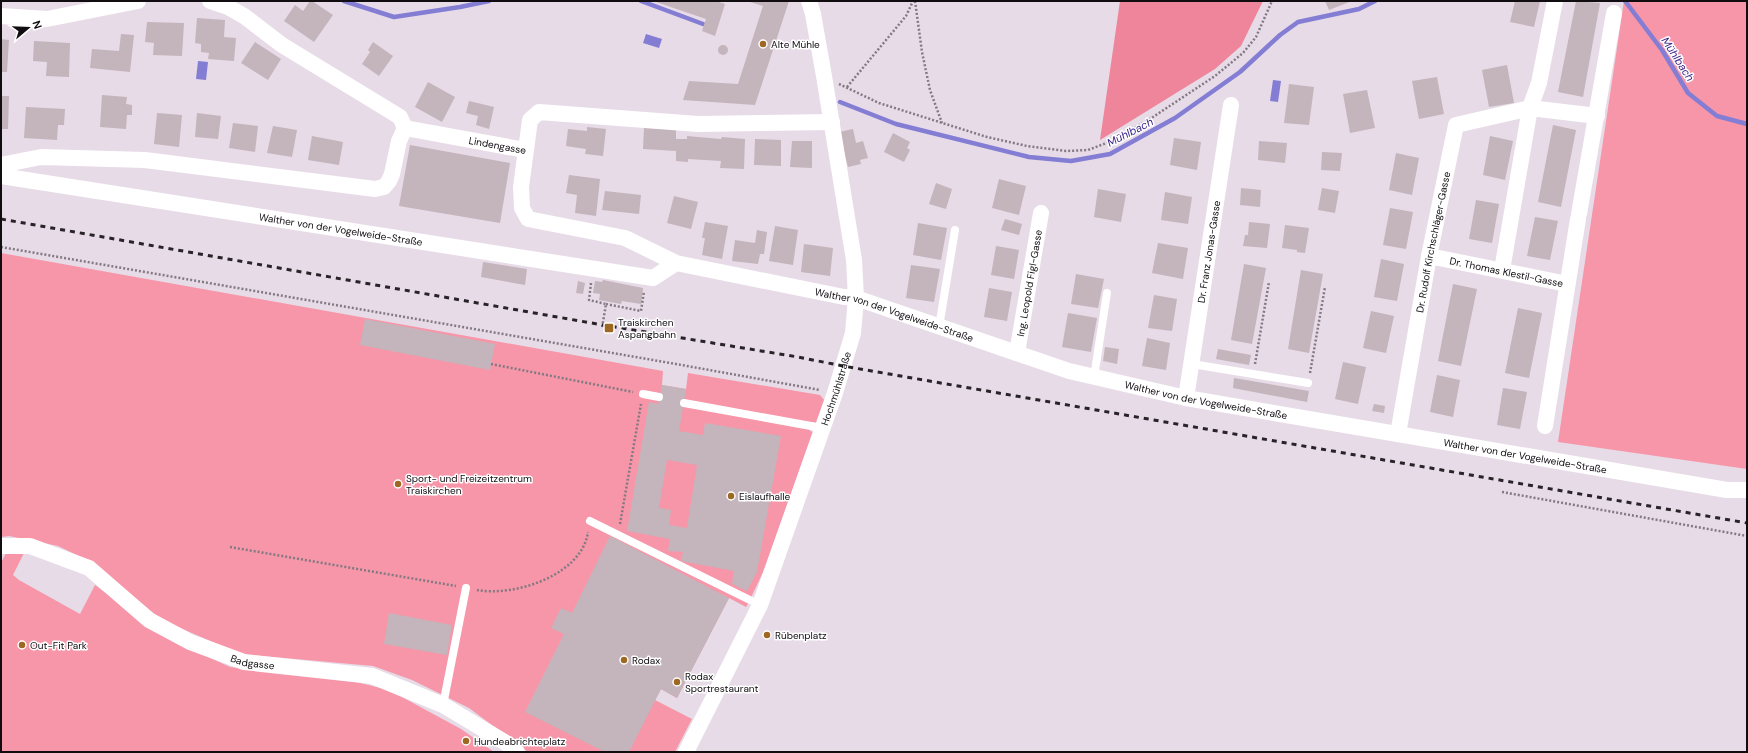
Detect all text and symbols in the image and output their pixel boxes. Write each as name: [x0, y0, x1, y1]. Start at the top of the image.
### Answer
north arrow: [8, 8, 48, 48]
text: N: [30, 19, 45, 31]
water label: Mühlbach: [1659, 34, 1697, 84]
place label: Alte Mühle: [771, 38, 820, 51]
marker: Alte Mühle: [758, 39, 768, 49]
water label: Mühlbach: [1105, 114, 1155, 150]
street label: Lindengasse: [468, 133, 527, 157]
street label: Dr. Rudolf Kirchschläger-Gasse: [1413, 170, 1453, 314]
street label: Dr. Franz Jonas-Gasse: [1194, 199, 1223, 304]
street label: Walther von der Vogelweide-Straße: [258, 210, 424, 248]
street label: Ing. Leopold Figl-Gasse: [1013, 228, 1045, 337]
street label: Dr. Thomas Klestil-Gasse: [1448, 254, 1565, 290]
street label: Walther von der Vogelweide-Straße: [814, 285, 976, 344]
place label: Traiskirchen Aspangbahn: [618, 316, 676, 341]
marker: Traiskirchen Aspangbahn: [603, 322, 615, 334]
street label: Hochmühlstraße: [818, 350, 854, 427]
street label: Walther von der Vogelweide-Straße: [1123, 378, 1289, 422]
street label: Walther von der Vogelweide-Straße: [1442, 435, 1608, 476]
place label: Sport- und Freizeitzentrum Traiskirchen: [406, 472, 532, 497]
marker: Sport- und Freizeitzentrum Traiskirchen: [393, 479, 403, 489]
place label: Eislaufhalle: [739, 490, 791, 503]
marker: Eislaufhalle: [726, 491, 736, 501]
place label: Rübenplatz: [775, 629, 827, 642]
marker: Rübenplatz: [762, 630, 772, 640]
place label: Out-Fit Park: [30, 639, 87, 652]
marker: Out-Fit Park: [17, 640, 27, 650]
street label: Badgasse: [229, 651, 276, 672]
place label: Rodax: [632, 654, 660, 667]
marker: Rodax: [619, 655, 629, 665]
place label: Rodax Sportrestaurant: [685, 670, 759, 695]
marker: Rodax Sportrestaurant: [672, 677, 682, 687]
place label: Hundeabrichteplatz: [474, 735, 566, 748]
marker: Hundeabrichteplatz: [461, 736, 471, 746]

